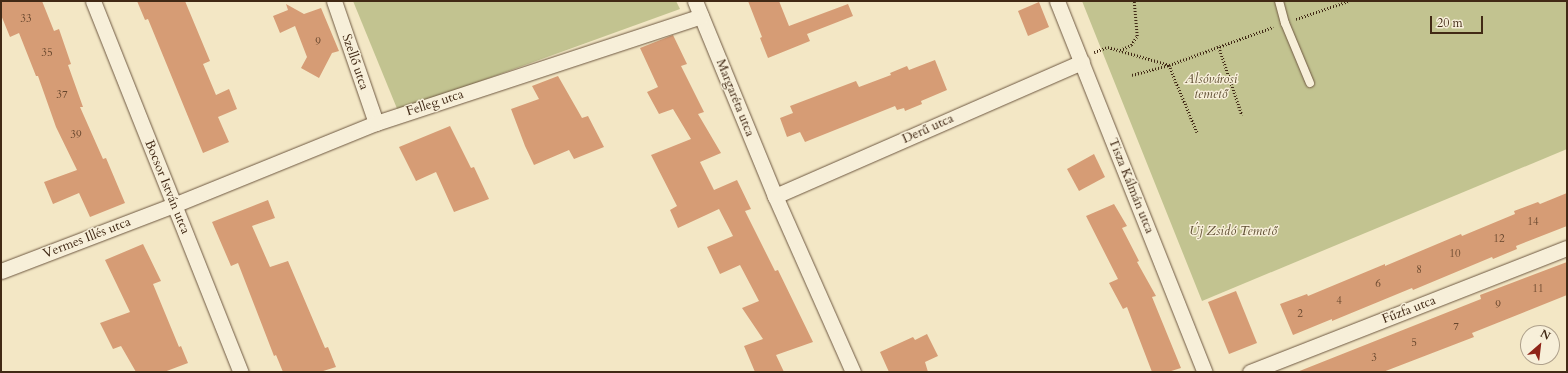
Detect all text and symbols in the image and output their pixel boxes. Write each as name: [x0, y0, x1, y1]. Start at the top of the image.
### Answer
scale bar: [1432, 8, 1485, 34]
house number: 33: [20, 12, 32, 26]
text: 20 m: [1437, 15, 1463, 31]
street label: Szellő utca: [338, 32, 372, 92]
house number: 9: [315, 35, 321, 49]
house number: 35: [41, 46, 53, 60]
street label: Margaréta utca: [712, 57, 758, 139]
park label: Alsóvárosi temető: [1185, 72, 1237, 103]
street label: Felleg utca: [404, 86, 466, 120]
house number: 37: [56, 88, 68, 102]
street label: Derű utca: [900, 111, 956, 147]
house number: 39: [70, 128, 82, 142]
street label: Tisza Kálmán utca: [1105, 136, 1157, 236]
street label: Bocsor István utca: [141, 138, 193, 236]
street label: Vermes Illés utca: [41, 214, 133, 262]
house number: 14: [1527, 215, 1539, 229]
park label: Új Zsidó Temető: [1189, 223, 1277, 239]
house number: 12: [1493, 232, 1505, 246]
house number: 10: [1449, 247, 1461, 261]
house number: 8: [1416, 263, 1422, 277]
house number: 6: [1375, 277, 1381, 291]
house number: 11: [1532, 282, 1544, 296]
street label: Fűzfa utca: [1380, 293, 1438, 327]
house number: 4: [1336, 294, 1342, 308]
house number: 9: [1495, 298, 1501, 312]
house number: 2: [1297, 307, 1303, 321]
house number: 7: [1453, 320, 1459, 334]
north arrow: [1520, 325, 1560, 365]
text: N: [1538, 326, 1553, 344]
house number: 5: [1411, 336, 1417, 350]
house number: 3: [1371, 351, 1377, 365]

